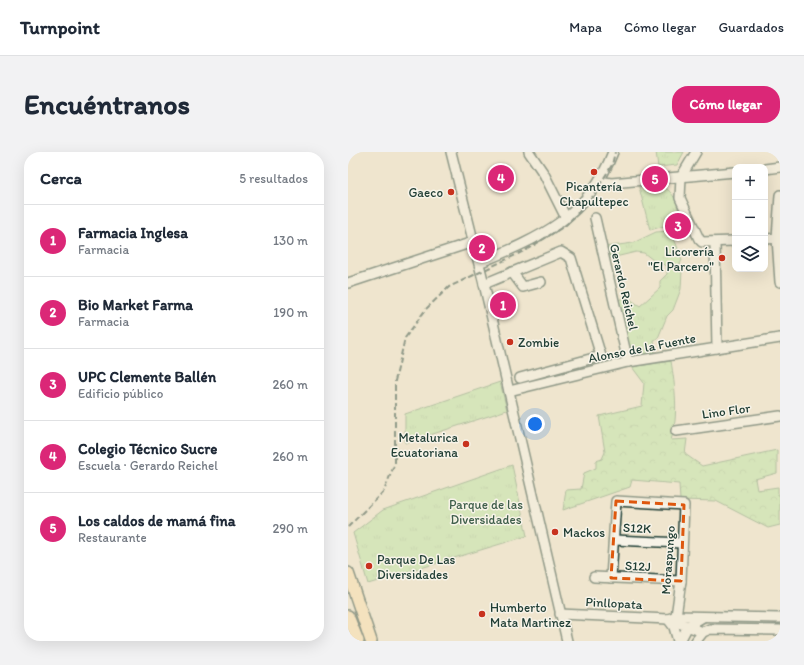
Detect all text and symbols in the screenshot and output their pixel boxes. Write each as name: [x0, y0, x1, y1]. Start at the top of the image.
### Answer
text: Turnpoint: [20, 16, 100, 39]
text: Mapa: [569, 19, 602, 36]
text: Cómo llegar: [624, 19, 696, 36]
text: Guardados: [718, 19, 784, 36]
button: Cómo llegar: [672, 86, 780, 123]
text: Encuéntranos: [24, 87, 190, 121]
pin: 4: [488, 163, 514, 193]
pin: 5: [642, 164, 668, 194]
map controls: [732, 164, 768, 272]
button: +: [732, 164, 768, 200]
marker: Picantería Chapultepec: [589, 167, 599, 177]
text: Cerca: [40, 168, 82, 188]
text: 5 resultados: [239, 171, 308, 186]
place label: Picantería Chapultepec: [559, 179, 629, 209]
place label: Gaeco: [408, 185, 443, 200]
marker: Gaeco: [446, 187, 456, 197]
button: −: [732, 200, 768, 236]
pin: 3: [665, 211, 691, 241]
text: Farmacia Inglesa: [78, 224, 188, 242]
text: 1: [50, 233, 56, 248]
text: 130 m: [273, 233, 308, 248]
pin: 2: [469, 233, 495, 263]
button: layers: [732, 236, 768, 272]
text: Farmacia: [78, 242, 129, 257]
street label: Gerardo Reichel: [607, 242, 641, 332]
place label: Licorería "El Parcero": [648, 244, 714, 274]
marker: Licorería "El Parcero": [717, 253, 727, 263]
pin: 1: [490, 290, 516, 320]
text: Bio Market Farma: [78, 296, 193, 314]
text: 2: [50, 305, 56, 320]
text: 190 m: [273, 305, 308, 320]
text: Farmacia: [78, 314, 129, 329]
street label: Alonso de la Fuente: [587, 330, 697, 366]
place label: Zombie: [518, 335, 559, 350]
marker: Zombie: [505, 337, 515, 347]
text: UPC Clemente Ballén: [78, 368, 216, 386]
text: 3: [49, 377, 57, 392]
text: 260 m: [272, 377, 308, 392]
text: Edificio público: [78, 386, 163, 401]
street label: Lino Flor: [701, 400, 752, 422]
your location: [525, 414, 545, 434]
place label: Metalurica Ecuatoriana: [391, 430, 459, 460]
marker: Metalurica Ecuatoriana: [461, 439, 471, 449]
text: Colegio Técnico Sucre: [78, 440, 217, 458]
text: 4: [49, 449, 57, 464]
text: 260 m: [272, 449, 308, 464]
text: Escuela · Gerardo Reichel: [78, 458, 218, 473]
park label: Parque de las Diversidades: [449, 497, 523, 527]
text: Los caldos de mamá fina: [78, 512, 235, 530]
street label: S12K: [622, 520, 652, 536]
text: 5: [50, 521, 56, 536]
text: 290 m: [272, 521, 308, 536]
place label: Mackos: [563, 525, 605, 540]
street label: Moraspungo: [658, 525, 678, 595]
marker: Mackos: [550, 527, 560, 537]
text: Restaurante: [78, 530, 147, 545]
place label: Parque De Las Diversidades: [377, 552, 456, 582]
street label: S12J: [625, 558, 651, 574]
marker: Parque De Las Diversidades: [364, 561, 374, 571]
street label: Pinllopata: [585, 594, 643, 612]
place label: Humberto Mata Martinez: [490, 600, 571, 630]
marker: Humberto Mata Martinez: [477, 609, 487, 619]

